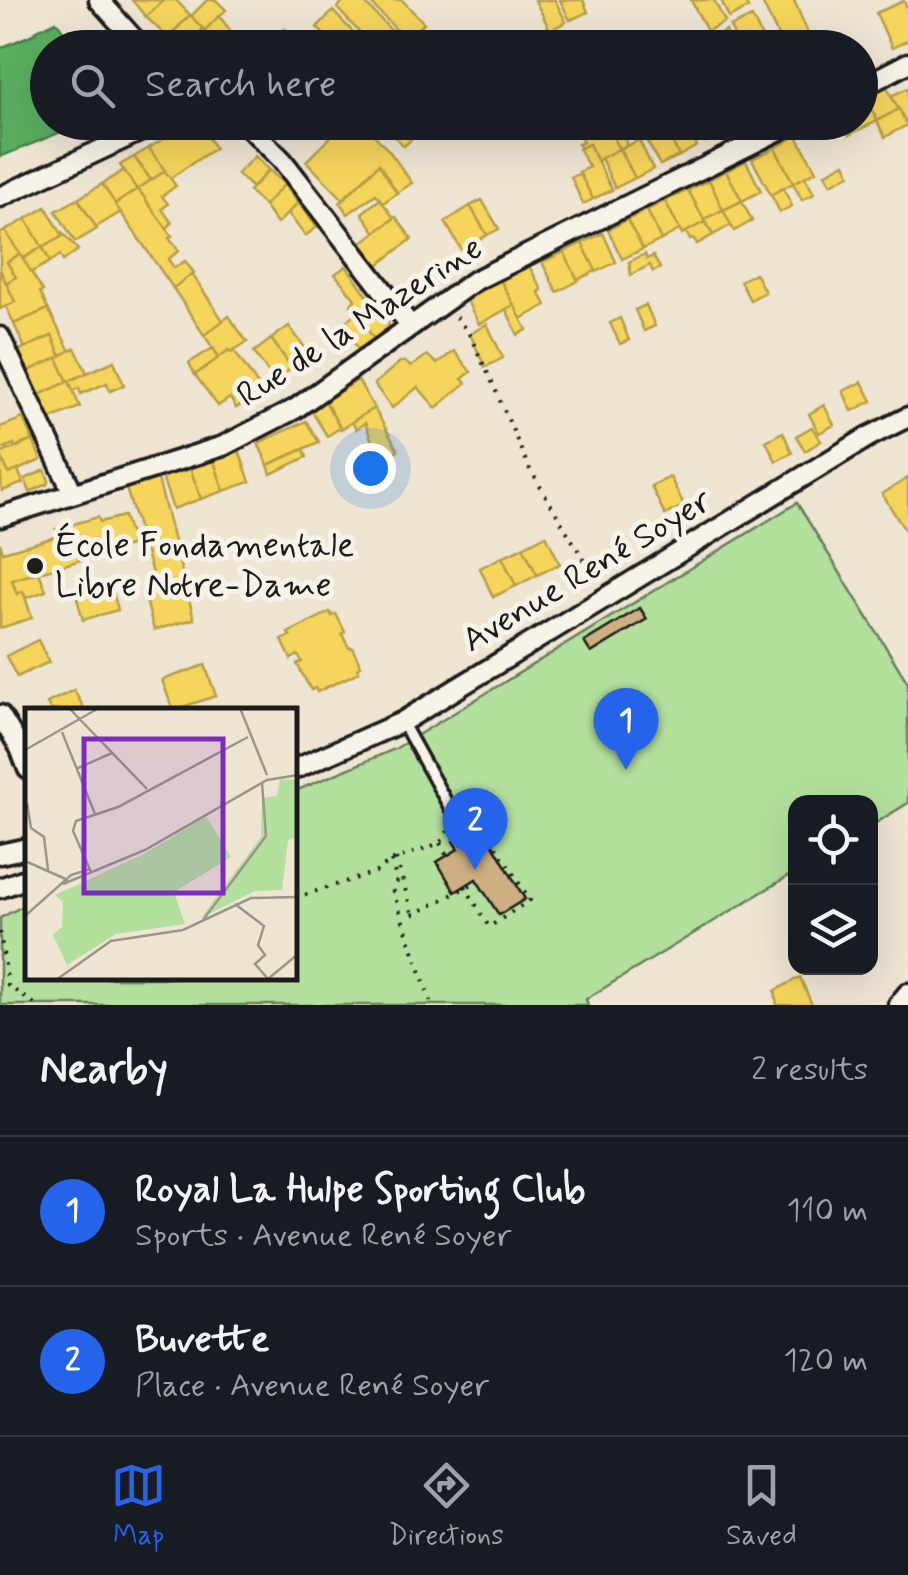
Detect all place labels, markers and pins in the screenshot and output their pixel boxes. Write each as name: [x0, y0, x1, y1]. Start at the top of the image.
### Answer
place label: École Fondamentale Libre Notre-Dame: [55, 522, 354, 609]
marker: École Fondamentale Libre Notre-Dame: [24, 555, 46, 577]
pin: 1: [594, 688, 658, 770]
pin: 2: [442, 788, 508, 870]

